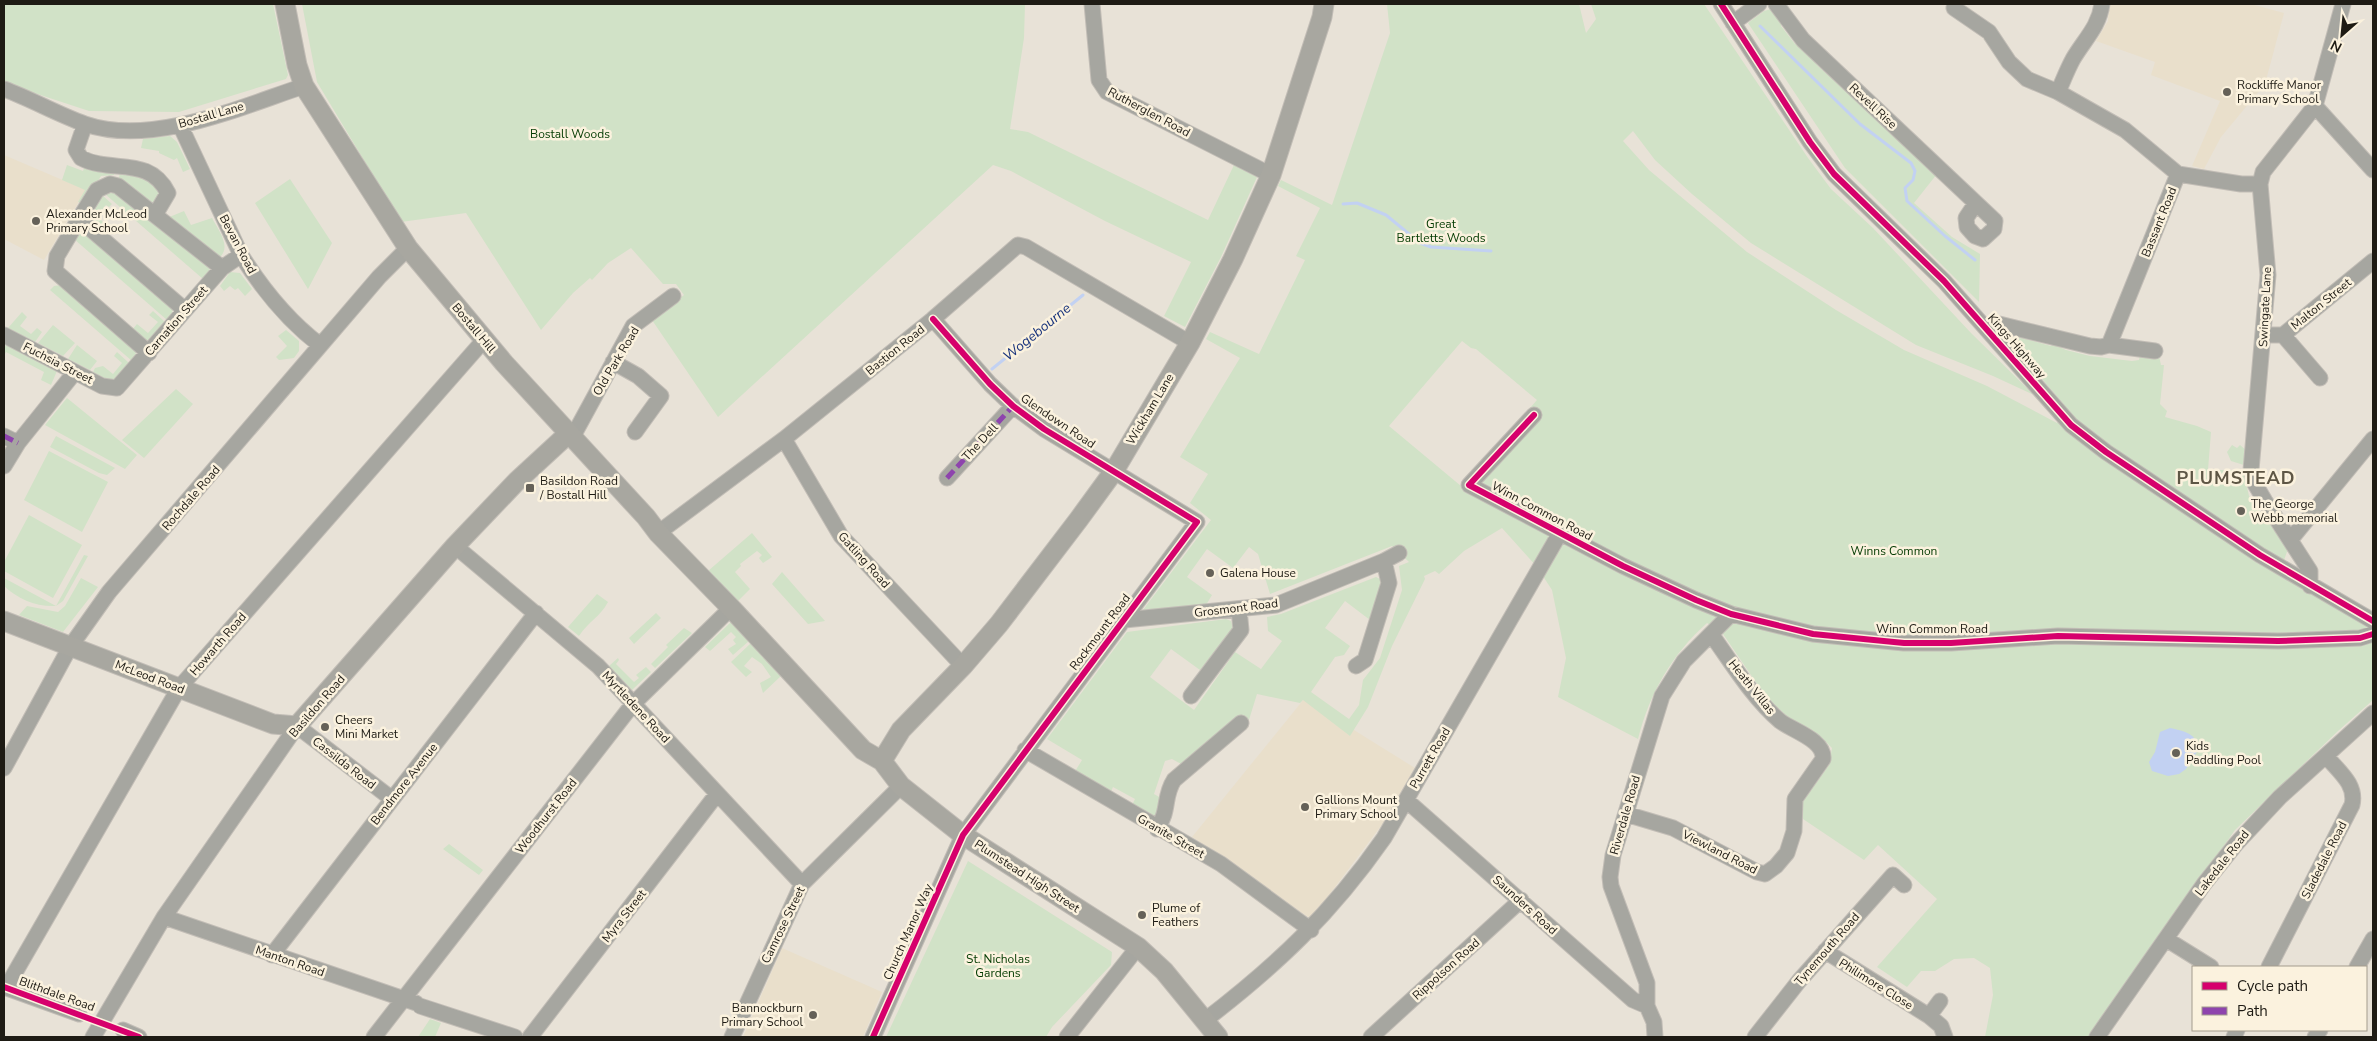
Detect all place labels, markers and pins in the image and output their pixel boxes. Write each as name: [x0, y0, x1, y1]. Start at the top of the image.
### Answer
place label: Rockliffe Manor Primary School: [2237, 77, 2322, 107]
marker: Rockliffe Manor Primary School: [2221, 86, 2233, 98]
place label: Alexander McLeod Primary School: [46, 206, 147, 236]
marker: Alexander McLeod Primary School: [30, 215, 42, 227]
place label: Basildon Road / Bostall Hill: [539, 473, 618, 503]
marker: Basildon Road / Bostall Hill: [524, 482, 536, 494]
place label: The George Webb memorial: [2251, 496, 2338, 526]
marker: The George Webb memorial: [2235, 505, 2247, 517]
place label: Galena House: [1220, 565, 1296, 581]
marker: Galena House: [1204, 567, 1216, 579]
place label: Cheers Mini Market: [335, 712, 399, 742]
marker: Cheers Mini Market: [319, 721, 331, 733]
place label: Kids Paddling Pool: [2186, 738, 2262, 768]
marker: Kids Paddling Pool: [2170, 747, 2182, 759]
place label: Gallions Mount Primary School: [1315, 792, 1398, 822]
marker: Gallions Mount Primary School: [1299, 801, 1311, 813]
place label: Plume of Feathers: [1152, 900, 1201, 930]
marker: Plume of Feathers: [1136, 909, 1148, 921]
place label: Bannockburn Primary School: [721, 1000, 803, 1030]
marker: Bannockburn Primary School: [807, 1009, 819, 1021]

